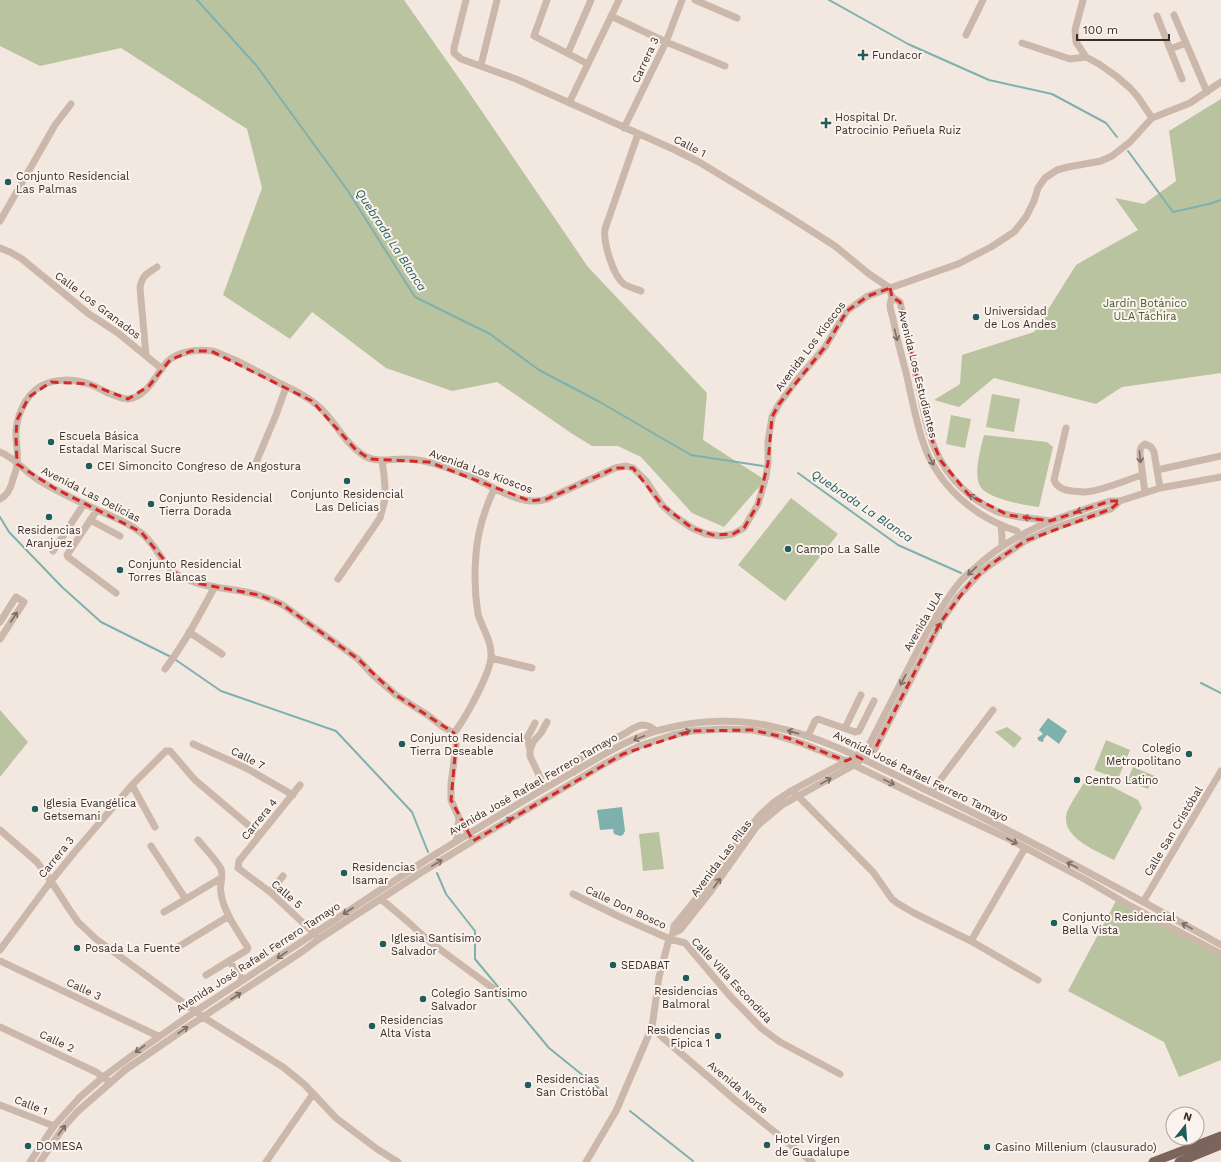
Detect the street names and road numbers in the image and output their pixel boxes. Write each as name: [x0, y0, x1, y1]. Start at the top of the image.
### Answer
street label: Carrera 3: [629, 35, 662, 85]
street label: Calle 1: [671, 133, 708, 160]
street label: Calle Los Granados: [52, 269, 143, 342]
street label: Avenida Los Kioscos: [772, 299, 849, 394]
street label: Avenida Los Estudiantes: [895, 309, 940, 440]
street label: Avenida Los Kioscos: [427, 447, 534, 496]
street label: Avenida Las Delicias: [39, 464, 143, 525]
street label: Avenida ULA: [901, 589, 946, 653]
street label: Avenida José Rafael Ferrero Tamayo: [831, 728, 1010, 825]
street label: Avenida José Rafael Ferrero Tamayo: [446, 731, 620, 838]
street label: Calle 7: [229, 744, 267, 772]
street label: Calle San Cristóbal: [1141, 783, 1206, 879]
street label: Carrera 4: [239, 796, 280, 843]
street label: Avenida Las Pilas: [688, 817, 755, 899]
street label: Carrera 3: [36, 834, 77, 881]
street label: Calle 5: [268, 877, 305, 911]
street label: Calle Don Bosco: [583, 883, 668, 932]
street label: Avenida José Rafael Ferrero Tamayo: [174, 899, 343, 1015]
street label: Calle Villa Escondida: [689, 935, 775, 1026]
street label: Calle 3: [64, 976, 103, 1003]
street label: Calle 2: [37, 1028, 76, 1055]
street label: Avenida Norte: [705, 1058, 771, 1116]
street label: Calle 1: [12, 1093, 49, 1118]

